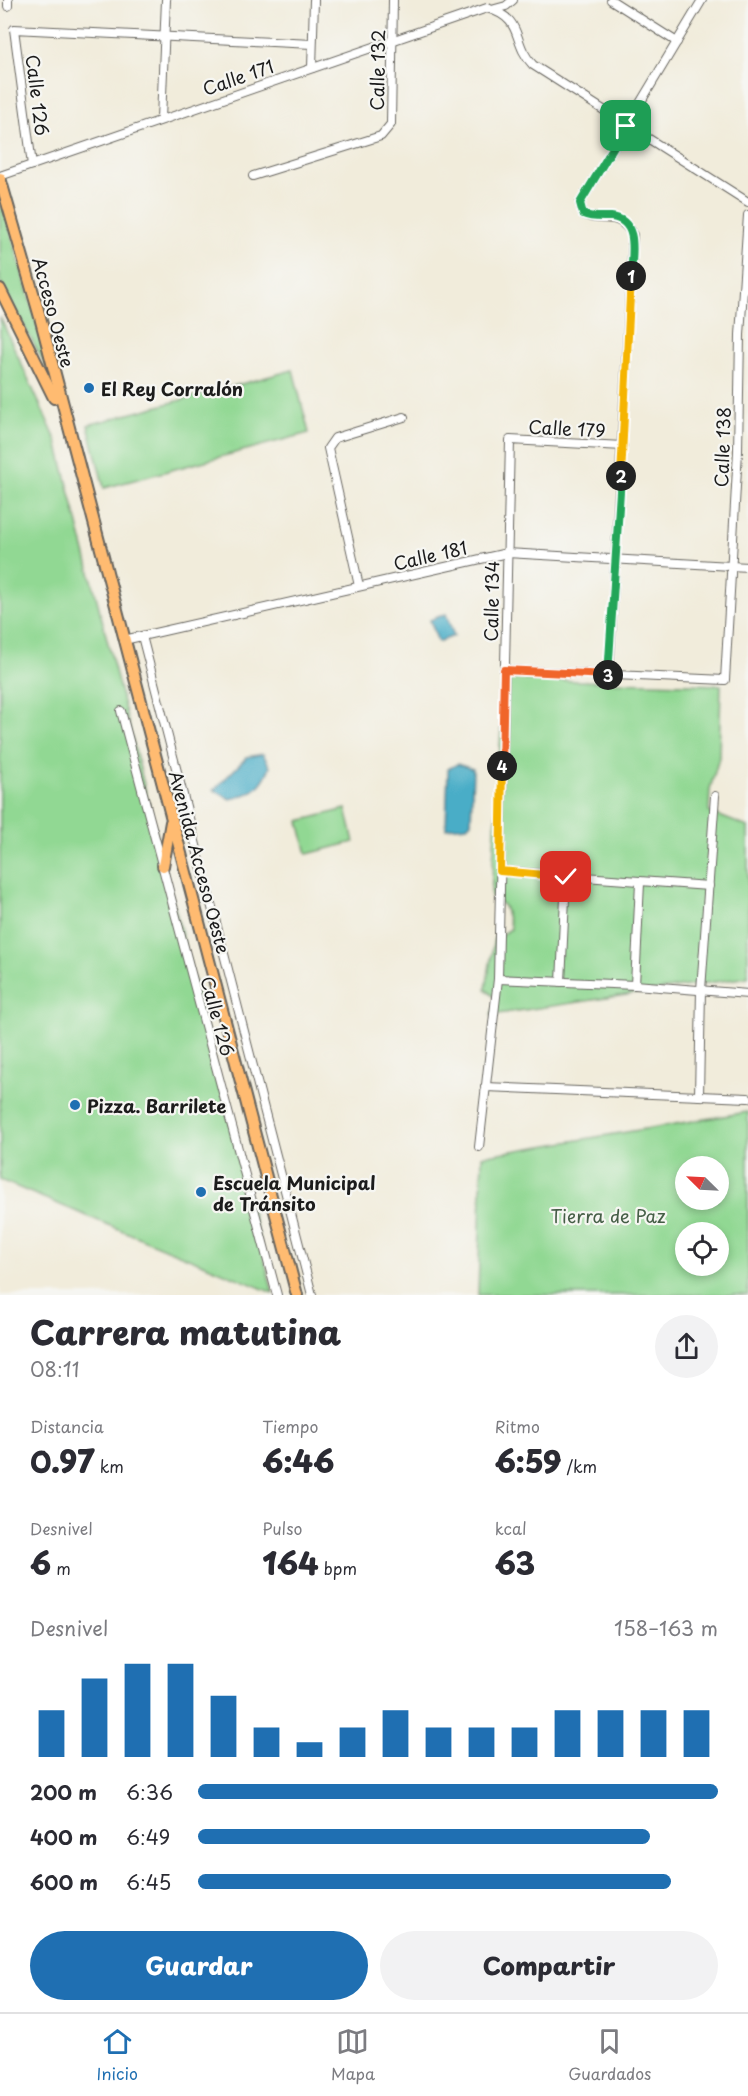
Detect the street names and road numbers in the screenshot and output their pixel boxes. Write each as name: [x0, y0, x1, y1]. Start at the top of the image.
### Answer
street label: Calle 132: [363, 29, 391, 111]
street label: Calle 171: [199, 52, 277, 102]
street label: Calle 126: [20, 53, 56, 137]
street label: Acceso Oeste: [26, 254, 82, 370]
street label: Calle 138: [707, 406, 737, 488]
street label: Calle 179: [528, 412, 606, 444]
street label: Calle 181: [390, 533, 470, 577]
street label: Calle 134: [477, 560, 505, 642]
street label: Avenida Acceso Oeste: [163, 768, 237, 956]
street label: Calle 126: [194, 973, 242, 1059]

